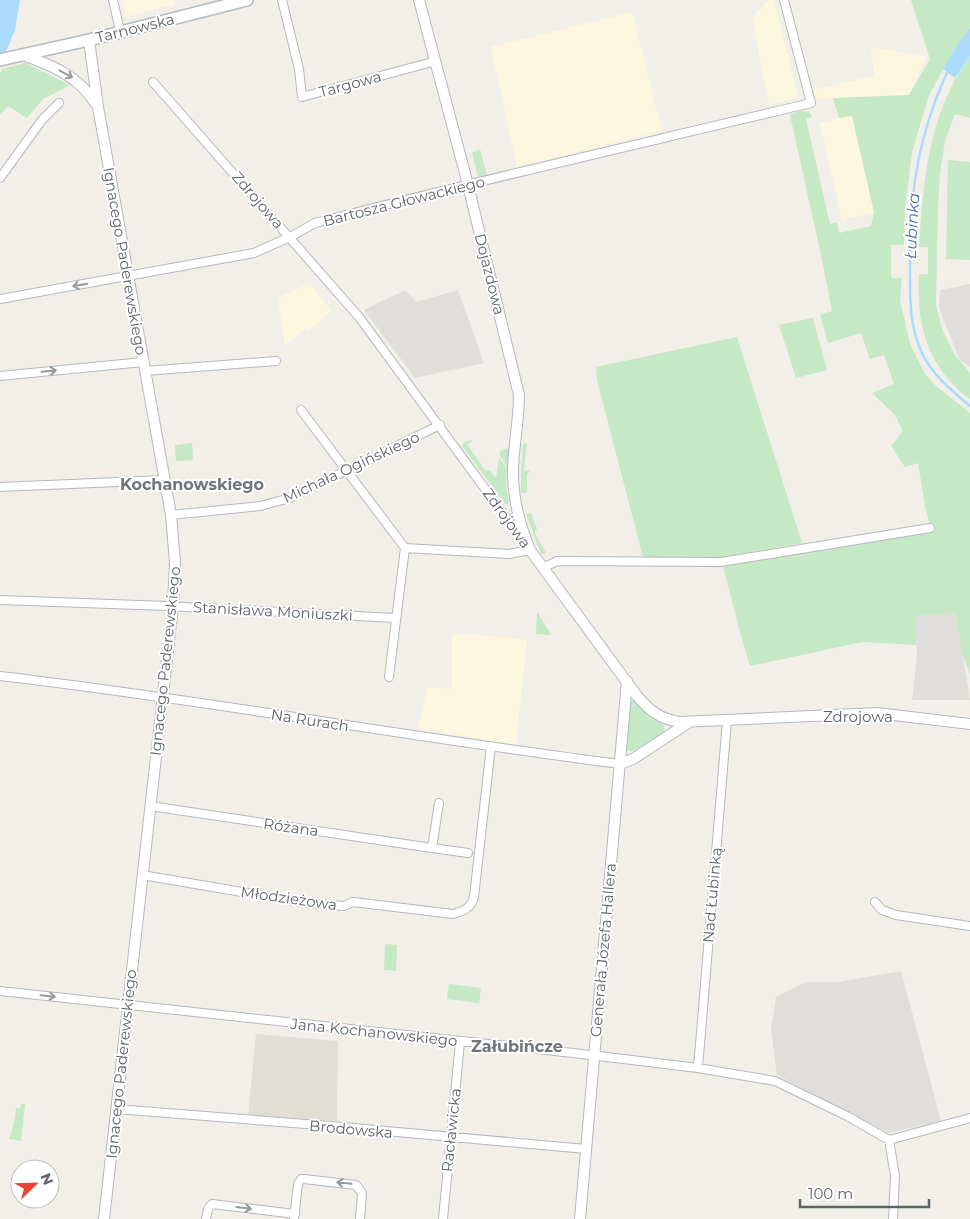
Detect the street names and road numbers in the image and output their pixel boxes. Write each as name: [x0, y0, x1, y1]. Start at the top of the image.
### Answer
street label: Tarnowska: [94, 9, 176, 47]
street label: Targowa: [317, 67, 383, 101]
street label: Ignacego Paderewskiego: [99, 166, 151, 356]
street label: Zdrojowa: [228, 167, 288, 233]
street label: Bartosza Głowackiego: [321, 172, 487, 230]
street label: Dojazdowa: [471, 231, 509, 317]
street label: Michała Ogińskiego: [280, 427, 422, 507]
street label: Zdrojowa: [479, 484, 535, 552]
street label: Ignacego Paderewskiego: [146, 565, 184, 757]
street label: Stanisława Moniuszki: [193, 597, 353, 625]
street label: Na Rurach: [270, 704, 350, 736]
street label: Zdrojowa: [823, 707, 893, 726]
street label: Różana: [262, 814, 320, 840]
street label: Nad Łubinką: [698, 846, 726, 944]
street label: Generała Józefa Hallera: [586, 862, 620, 1038]
street label: Młodzieżowa: [240, 882, 338, 914]
street label: Ignacego Paderewskiego: [102, 968, 140, 1160]
street label: Jana Kochanowskiego: [289, 1014, 458, 1050]
street label: Racławicka: [437, 1087, 465, 1173]
street label: Brodowska: [308, 1116, 394, 1142]

